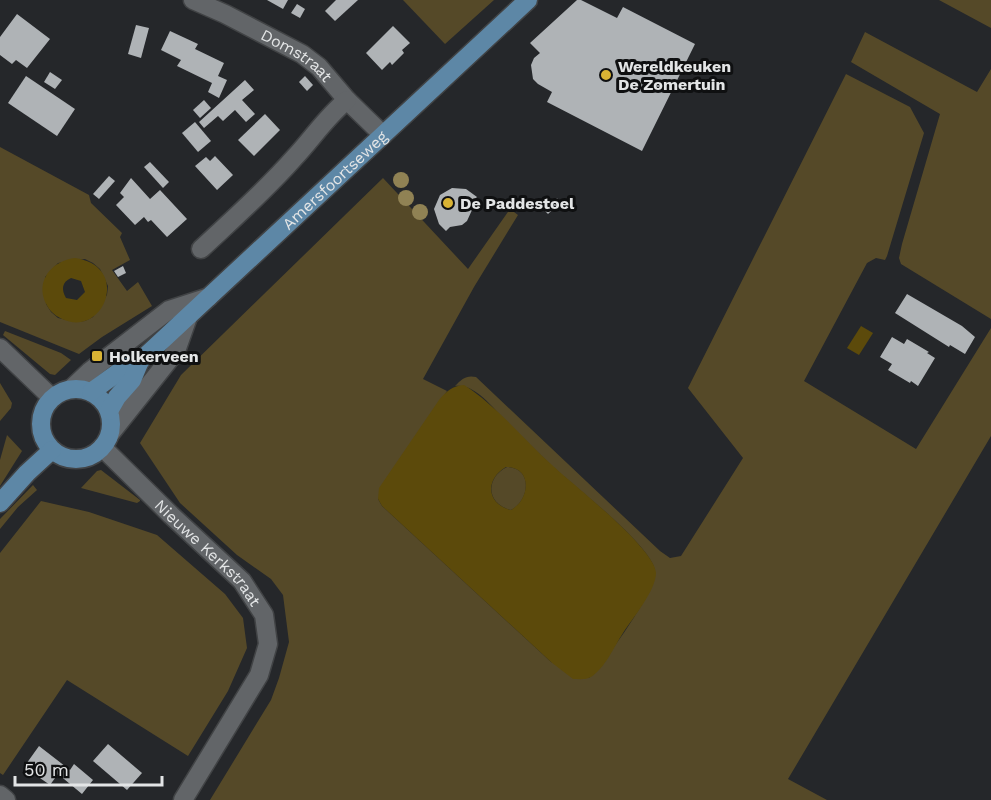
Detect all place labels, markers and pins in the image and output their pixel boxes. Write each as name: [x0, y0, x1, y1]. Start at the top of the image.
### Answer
place label: Wereldkeuken De Zomertuin: [618, 57, 731, 94]
marker: Wereldkeuken De Zomertuin: [599, 68, 613, 82]
place label: De Paddestoel: [460, 194, 575, 213]
marker: De Paddestoel: [441, 196, 455, 210]
place label: Holkerveen: [109, 347, 199, 366]
marker: Holkerveen: [90, 349, 104, 363]

